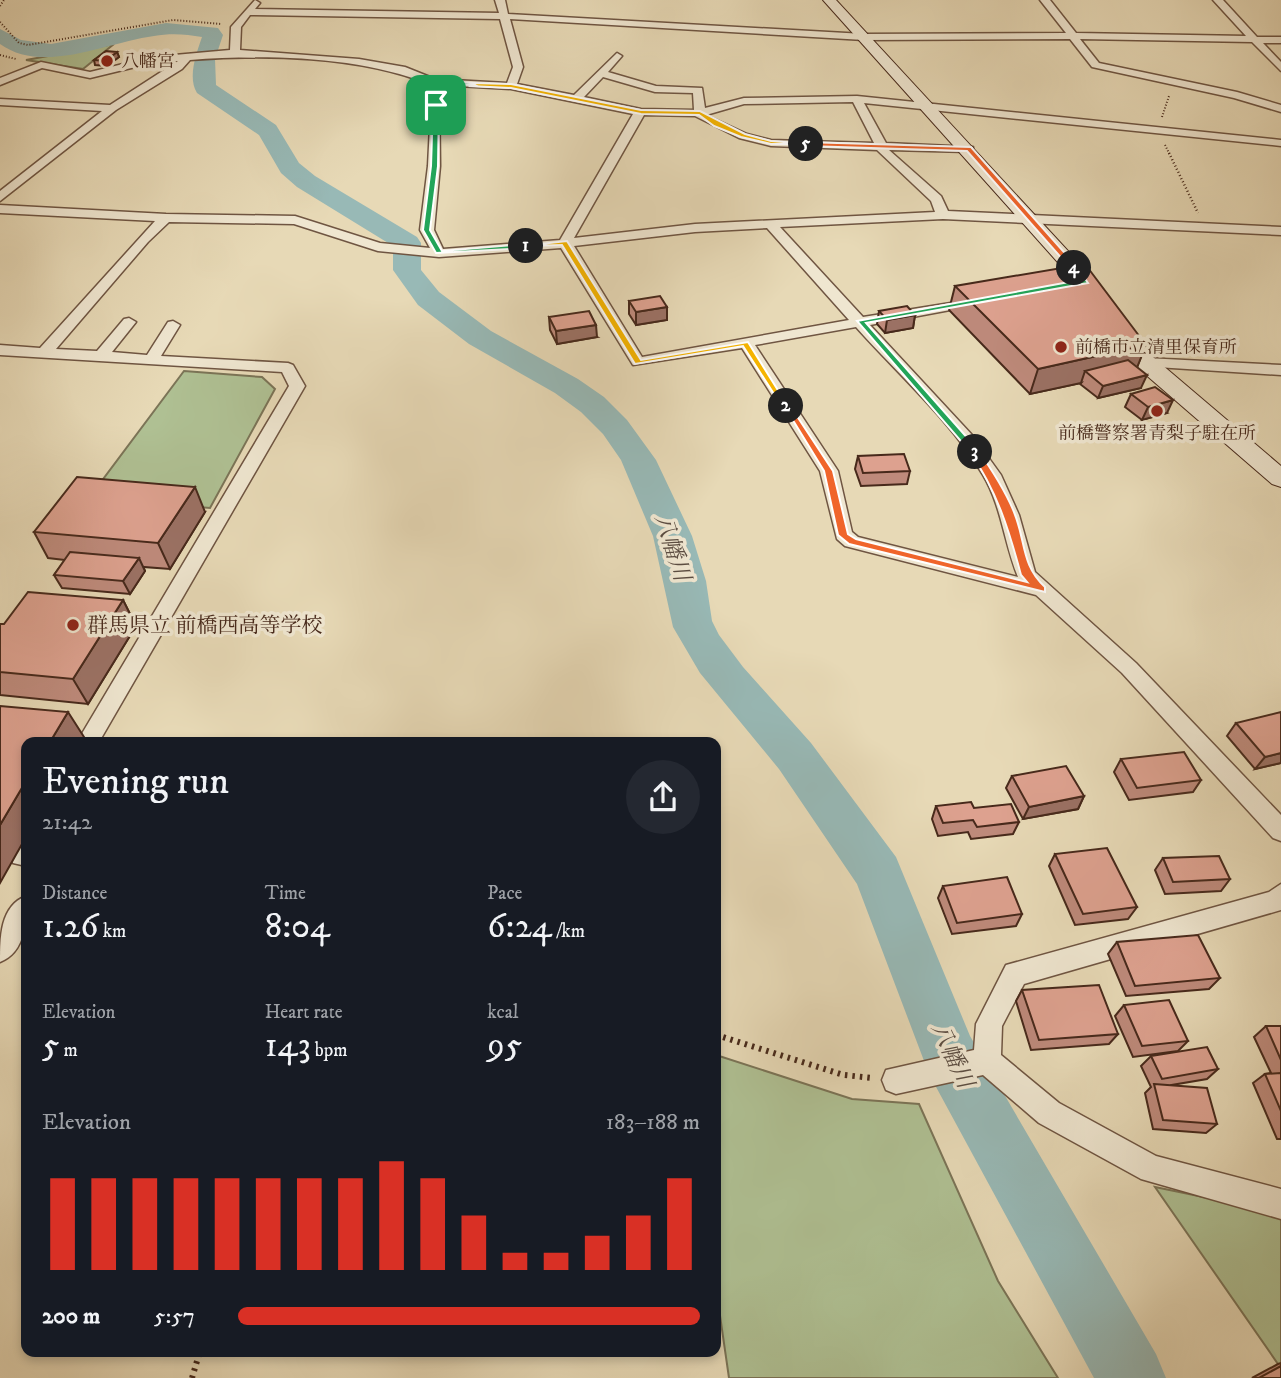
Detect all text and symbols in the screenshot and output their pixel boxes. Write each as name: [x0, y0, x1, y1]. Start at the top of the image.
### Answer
place label: 八幡宮: [121, 51, 175, 73]
marker: 八幡宮: [99, 53, 115, 69]
pin: [406, 75, 466, 135]
icon: arrive: [417, 86, 455, 124]
pin: 5: [788, 127, 824, 162]
text: 5: [801, 132, 810, 155]
pin: 1: [508, 229, 544, 264]
text: 1: [522, 234, 529, 257]
pin: 4: [1056, 250, 1092, 286]
text: 4: [1068, 256, 1079, 279]
place label: 前橋市立清里保育所: [1075, 337, 1237, 359]
marker: 前橋市立清里保育所: [1053, 339, 1069, 355]
pin: 2: [768, 388, 804, 424]
text: 2: [781, 394, 790, 417]
marker: 前橋警察署青梨子駐在所: [1149, 403, 1165, 419]
place label: 前橋警察署青梨子駐在所: [1058, 423, 1256, 445]
pin: 3: [958, 434, 992, 470]
text: 3: [971, 440, 978, 463]
water label: 八幡川: [647, 510, 697, 588]
place label: 群馬県立 前橋西高等学校: [87, 613, 323, 639]
marker: 群馬県立 前橋西高等学校: [65, 617, 81, 633]
text: Evening run: [42, 758, 229, 806]
button: share: [626, 760, 700, 834]
text: 21:42: [42, 808, 92, 837]
text: Distance: [42, 882, 107, 905]
text: Time: [265, 882, 306, 905]
text: Pace: [487, 882, 522, 905]
text: 1.26: [42, 905, 99, 949]
text: 8:04: [265, 905, 330, 949]
text: 6:24: [487, 905, 552, 949]
text: km: [99, 920, 126, 943]
text: /km: [552, 920, 585, 943]
text: Elevation: [42, 1001, 116, 1024]
text: Heart rate: [265, 1001, 343, 1024]
text: kcal: [487, 1001, 519, 1024]
water label: 八幡川: [924, 1018, 981, 1096]
text: 5: [42, 1024, 59, 1068]
text: 143: [265, 1024, 311, 1068]
text: 95: [487, 1024, 522, 1068]
text: m: [59, 1039, 78, 1062]
text: bpm: [311, 1039, 348, 1062]
text: Elevation: [42, 1108, 131, 1137]
text: 183–188 m: [606, 1108, 700, 1137]
text: 200 m: [42, 1302, 100, 1331]
text: 5:57: [154, 1302, 195, 1331]

